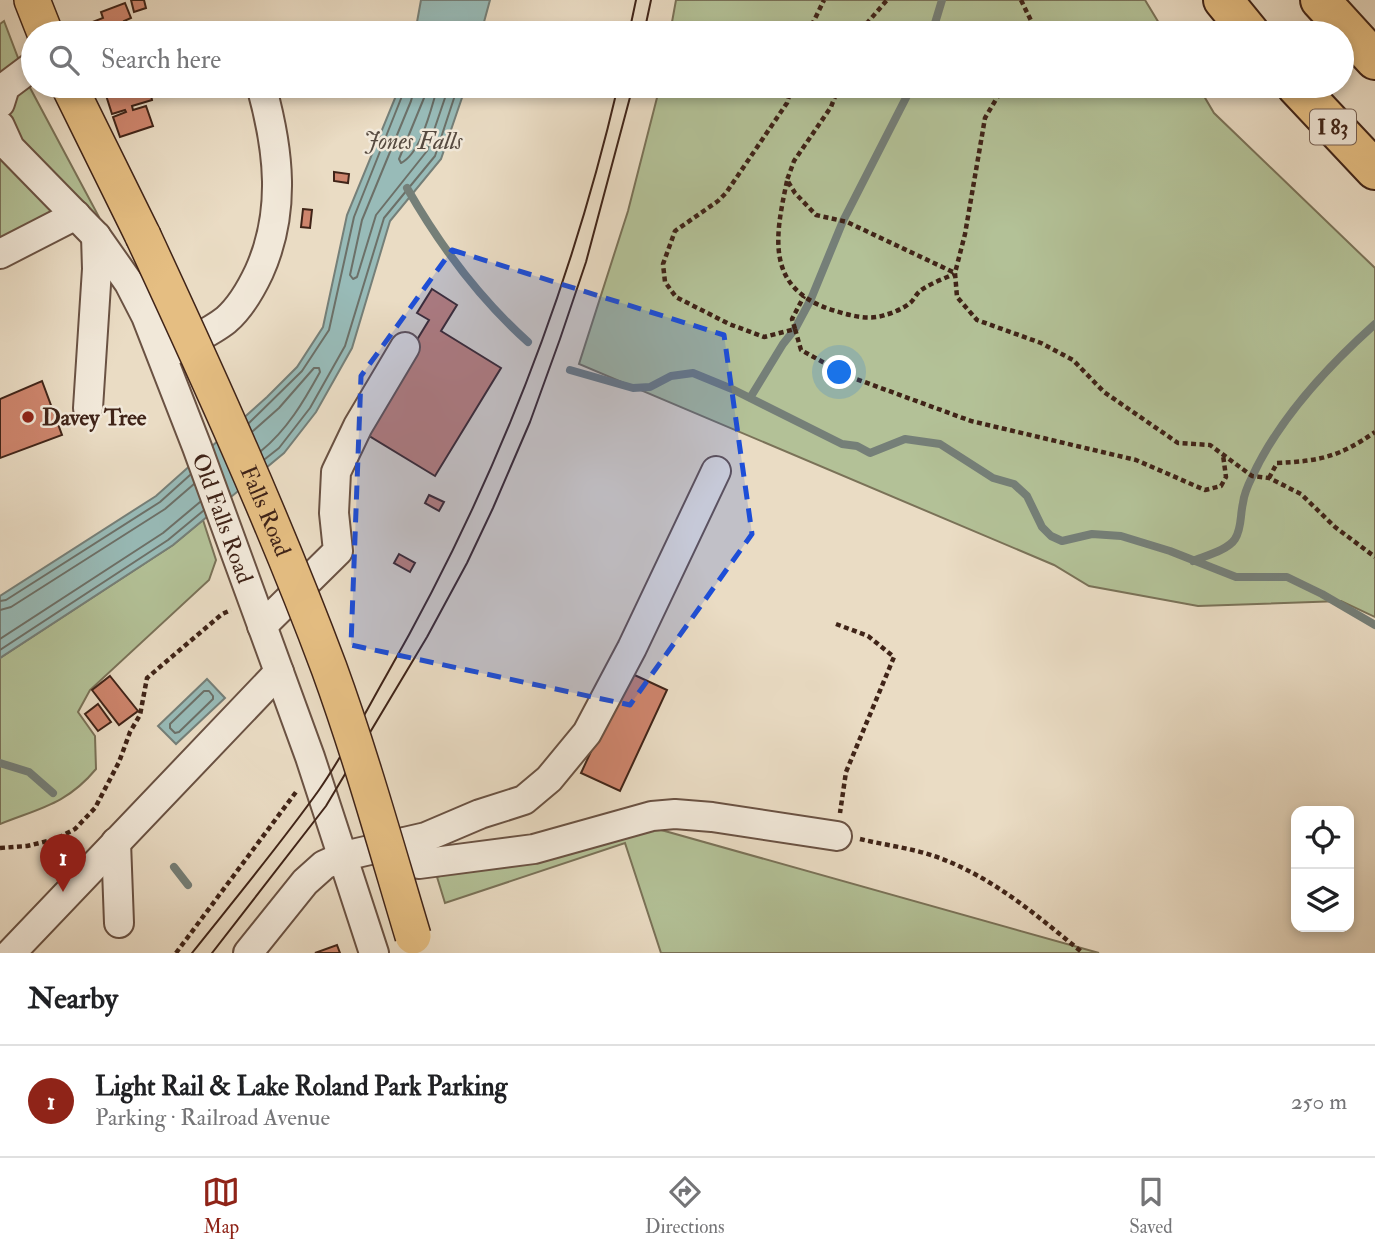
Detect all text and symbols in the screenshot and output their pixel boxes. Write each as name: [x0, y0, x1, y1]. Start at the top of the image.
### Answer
search box: [21, 21, 1354, 98]
icon: search: [45, 41, 83, 79]
text: Search here: [101, 44, 221, 76]
road number: I 83: [1310, 110, 1356, 144]
water label: Jones Falls: [364, 126, 463, 157]
your location: [822, 355, 856, 389]
place label: Davey Tree: [42, 403, 147, 433]
marker: Davey Tree: [20, 409, 36, 425]
street label: Old Falls Road: [186, 449, 260, 587]
street label: Falls Road: [234, 461, 298, 560]
map controls: [1291, 806, 1354, 932]
button: locate: [1291, 806, 1354, 869]
pin: 1: [40, 834, 86, 892]
button: layers: [1291, 869, 1354, 932]
text: Nearby: [28, 980, 118, 1017]
text: Light Rail & Lake Roland Park Parking: [95, 1071, 507, 1103]
text: 1: [47, 1087, 55, 1116]
text: 250 m: [1291, 1087, 1347, 1116]
text: Parking · Railroad Avenue: [95, 1103, 330, 1132]
tab: Map: [202, 1173, 240, 1239]
tab: Directions: [645, 1173, 725, 1239]
tab: Saved: [1129, 1173, 1173, 1239]

